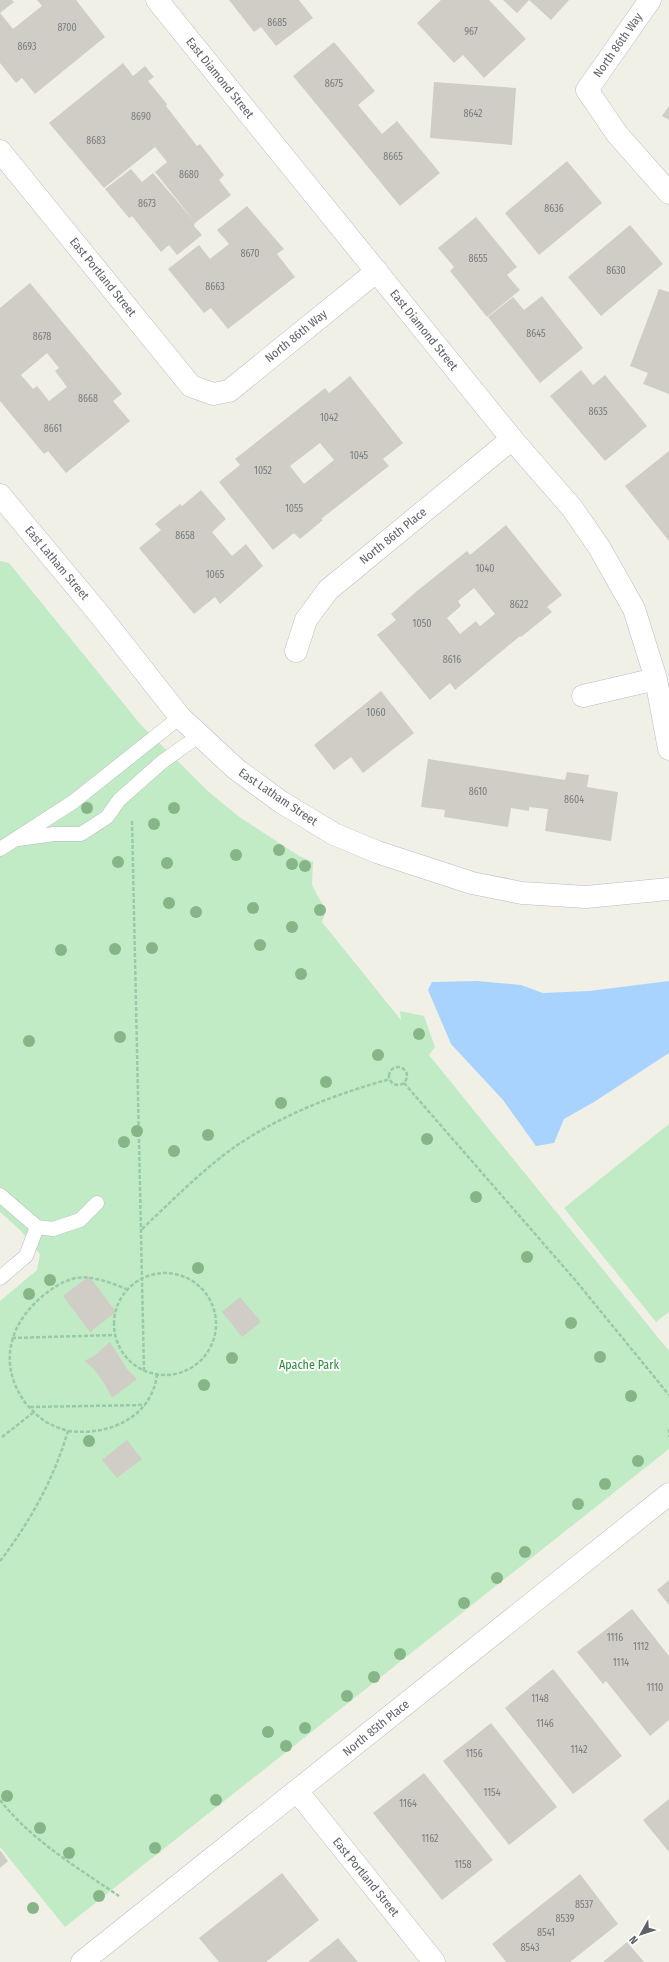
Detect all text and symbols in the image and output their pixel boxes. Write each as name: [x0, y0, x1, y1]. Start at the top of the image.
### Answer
street label: North 86th Way: [591, 10, 646, 80]
house number: 8685: [267, 17, 287, 29]
house number: 8700: [57, 22, 77, 34]
house number: 967: [464, 26, 478, 38]
street label: East Diamond Street: [183, 35, 257, 121]
house number: 8693: [18, 41, 37, 53]
house number: 8675: [325, 78, 344, 90]
house number: 8642: [463, 108, 483, 120]
house number: 8690: [131, 111, 151, 123]
house number: 8683: [86, 135, 106, 147]
house number: 8665: [383, 151, 403, 163]
house number: 8680: [179, 169, 199, 181]
house number: 8673: [138, 198, 157, 210]
house number: 8636: [544, 203, 564, 215]
street label: East Portland Street: [67, 235, 139, 319]
house number: 8670: [241, 248, 259, 260]
house number: 8655: [468, 253, 488, 265]
house number: 8630: [606, 265, 626, 277]
house number: 8663: [205, 281, 225, 293]
street label: East Diamond Street: [387, 287, 461, 373]
street label: North 86th Way: [262, 306, 330, 365]
house number: 8645: [526, 328, 546, 340]
house number: 8678: [33, 331, 51, 343]
house number: 8668: [78, 393, 98, 405]
house number: 8635: [589, 406, 608, 418]
house number: 1042: [320, 412, 339, 424]
house number: 8661: [44, 423, 62, 435]
house number: 1045: [350, 450, 369, 462]
house number: 1052: [254, 465, 273, 477]
house number: 1055: [285, 503, 304, 515]
street label: North 86th Place: [357, 505, 429, 567]
street label: East Latham Street: [22, 523, 92, 603]
house number: 8658: [175, 530, 195, 542]
house number: 1040: [475, 563, 495, 575]
house number: 1065: [206, 569, 225, 581]
house number: 8622: [510, 599, 529, 611]
house number: 1050: [413, 618, 431, 630]
house number: 8616: [443, 654, 461, 666]
house number: 1060: [366, 707, 386, 719]
street label: East Latham Street: [236, 765, 320, 829]
house number: 8610: [469, 786, 487, 798]
house number: 8604: [564, 794, 584, 806]
park label: Apache Park: [279, 1358, 339, 1372]
house number: 1116: [607, 1632, 623, 1644]
house number: 1112: [633, 1641, 649, 1653]
house number: 1114: [613, 1657, 629, 1669]
house number: 1110: [647, 1682, 663, 1694]
house number: 1148: [531, 1693, 549, 1705]
street label: North 85th Place: [340, 1697, 412, 1759]
house number: 1146: [536, 1718, 554, 1730]
house number: 1142: [571, 1744, 588, 1756]
house number: 1156: [465, 1748, 483, 1760]
house number: 1154: [483, 1787, 501, 1799]
house number: 1164: [399, 1798, 417, 1810]
house number: 1162: [422, 1833, 439, 1845]
street label: East Portland Street: [330, 1835, 402, 1919]
house number: 1158: [454, 1859, 472, 1871]
house number: 8537: [575, 1899, 593, 1911]
house number: 8539: [556, 1913, 575, 1925]
north arrow: [621, 1914, 661, 1954]
house number: 8541: [537, 1927, 555, 1939]
text: N: [626, 1933, 641, 1947]
house number: 8543: [521, 1942, 540, 1954]

